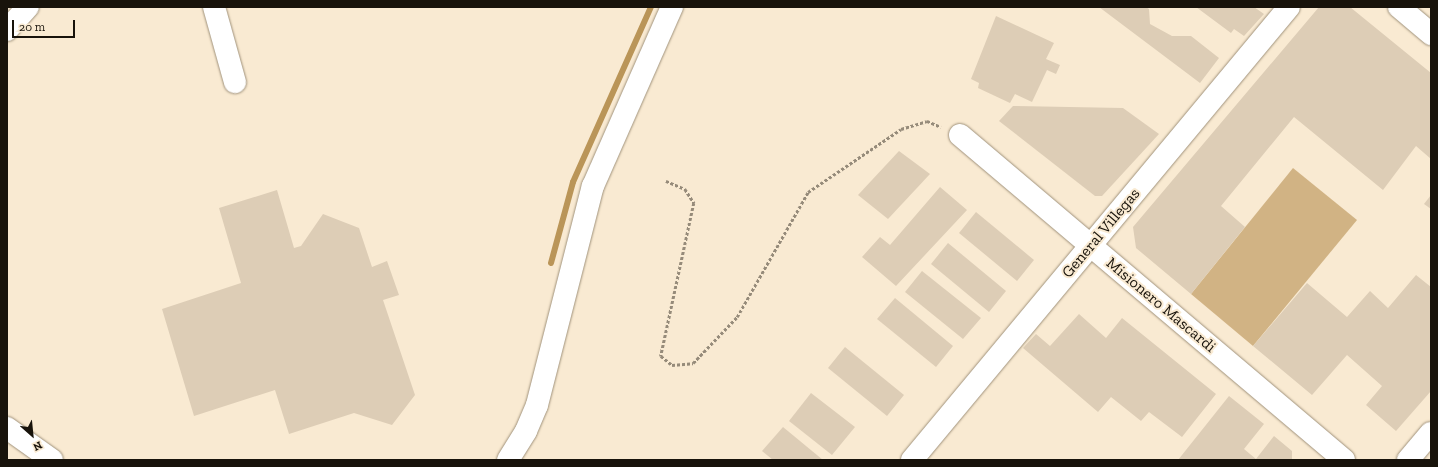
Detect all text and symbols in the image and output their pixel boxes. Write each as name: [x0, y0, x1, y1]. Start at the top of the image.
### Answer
scale bar: [14, 12, 77, 38]
text: 20 m: [19, 20, 45, 34]
street label: General Villegas: [1058, 184, 1144, 282]
street label: Misionero Mascardi: [1102, 254, 1220, 356]
north arrow: [12, 415, 52, 455]
text: N: [31, 438, 44, 454]

